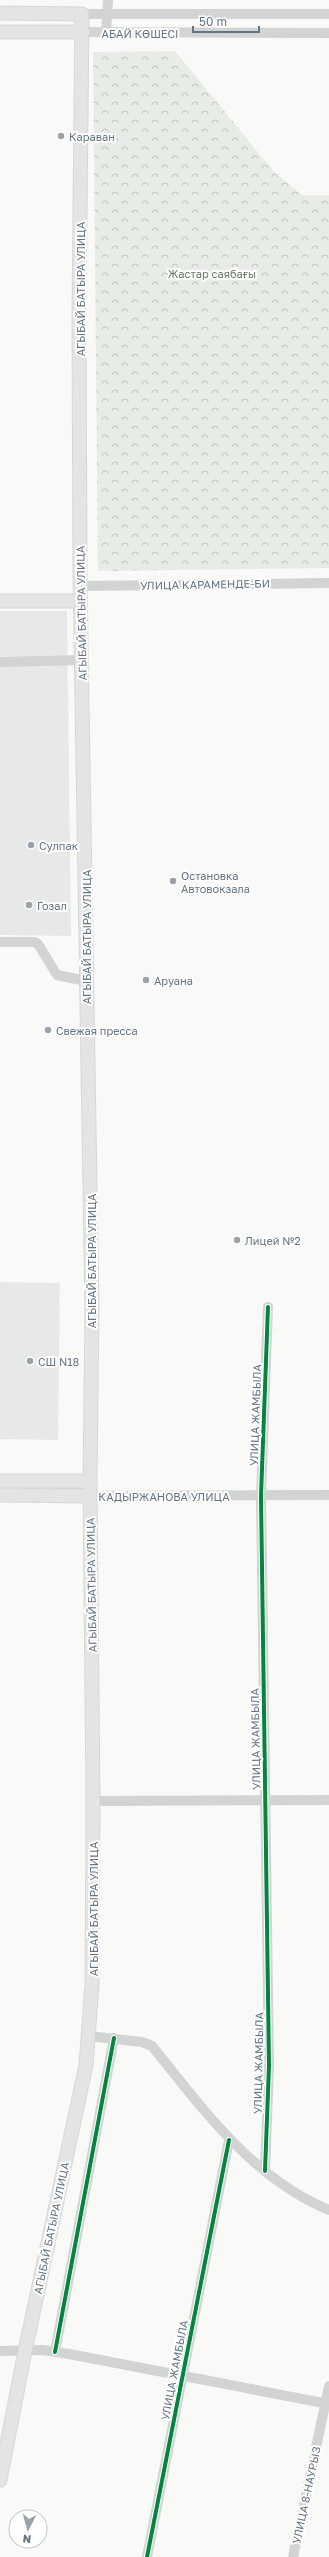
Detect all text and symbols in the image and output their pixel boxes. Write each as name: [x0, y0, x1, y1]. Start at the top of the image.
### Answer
scale bar: [193, 8, 259, 34]
text: 50 m: [199, 14, 227, 29]
street label: АБАЙ КӨШЕСІ: [102, 27, 178, 40]
place label: Караван: [69, 130, 115, 143]
marker: Караван: [56, 131, 66, 141]
street label: АГЫБАЙ БАТЫРА УЛИЦА: [74, 221, 87, 356]
park label: Жастар саябағы: [168, 267, 256, 280]
street label: АГЫБАЙ БАТЫРА УЛИЦА: [73, 545, 89, 680]
street label: УЛИЦА КАРАМЕНДЕ-БИ: [140, 576, 270, 592]
place label: Сулпак: [39, 839, 79, 852]
marker: Сулпак: [26, 840, 36, 850]
street label: АГЫБАЙ БАТЫРА УЛИЦА: [80, 869, 93, 1004]
place label: Остановка Автовокзала: [181, 869, 250, 895]
marker: Остановка Автовокзала: [168, 876, 178, 886]
place label: Гозал: [37, 899, 67, 912]
marker: Гозал: [24, 900, 34, 910]
place label: Аруана: [154, 974, 193, 987]
marker: Аруана: [141, 975, 151, 985]
place label: Свежая пресса: [56, 1024, 138, 1037]
marker: Свежая пресса: [43, 1025, 53, 1035]
street label: АГЫБАЙ БАТЫРА УЛИЦА: [85, 1193, 98, 1328]
place label: Лицей №2: [245, 1234, 301, 1247]
marker: Лицей №2: [232, 1235, 242, 1245]
place label: СШ N18: [38, 1355, 80, 1368]
marker: СШ N18: [25, 1356, 35, 1366]
street label: УЛИЦА ЖАМБЫЛА: [247, 1363, 263, 1466]
street label: КАДЫРЖАНОВА УЛИЦА: [98, 1490, 230, 1503]
street label: АГЫБАЙ БАТЫРА УЛИЦА: [83, 1517, 99, 1652]
street label: УЛИЦА ЖАМБЫЛА: [248, 1687, 262, 1790]
street label: АГЫБАЙ БАТЫРА УЛИЦА: [87, 1841, 100, 1976]
street label: УЛИЦА ЖАМБЫЛА: [251, 2011, 265, 2114]
street label: АГЫБАЙ БАТЫРА УЛИЦА: [31, 2160, 71, 2295]
street label: УЛИЦА ЖАМБЫЛА: [158, 2318, 190, 2421]
street label: УЛИЦА 8-НАУРЫЗ: [289, 2445, 323, 2545]
north arrow: [8, 2509, 48, 2549]
text: N: [22, 2533, 32, 2546]

